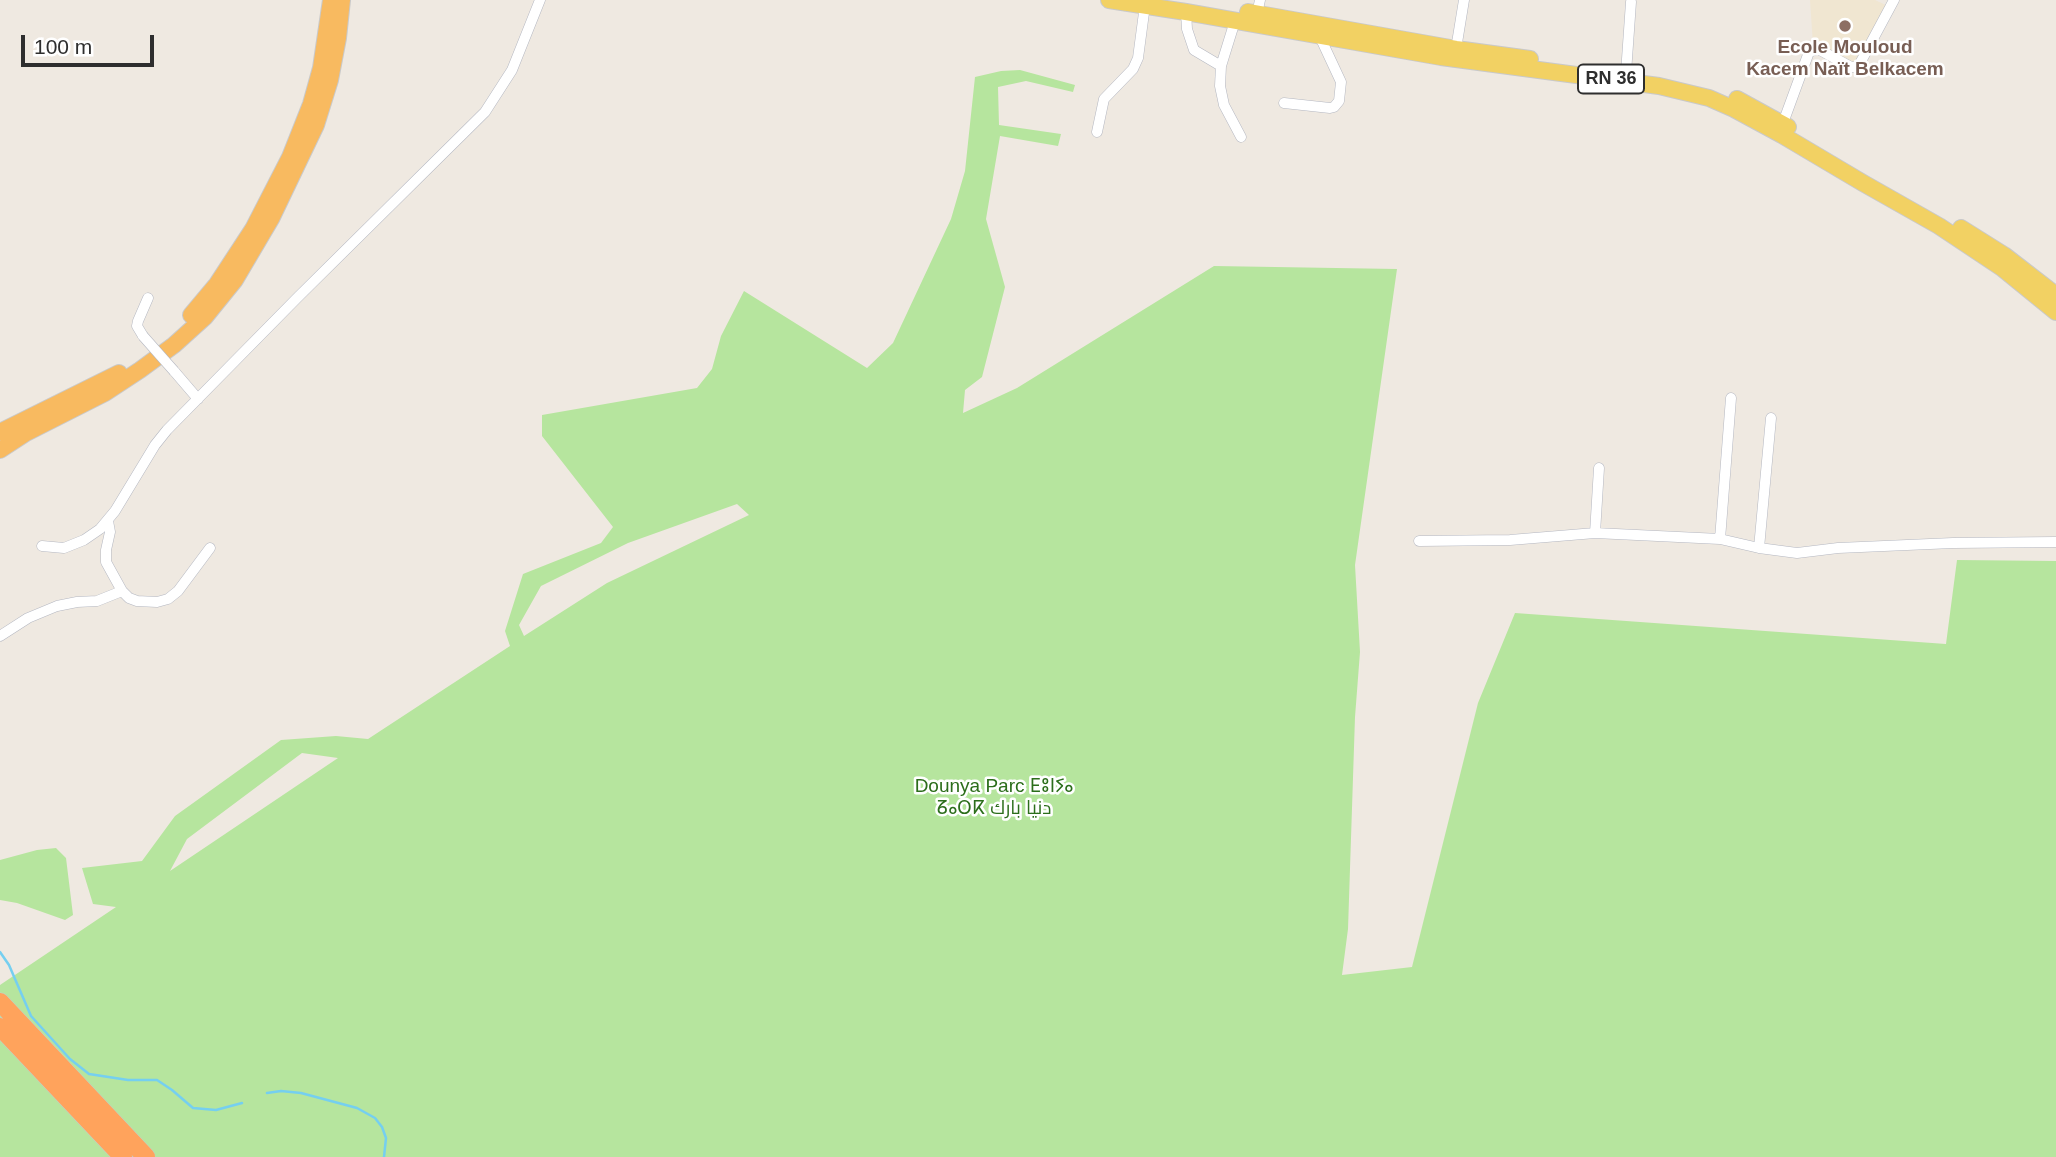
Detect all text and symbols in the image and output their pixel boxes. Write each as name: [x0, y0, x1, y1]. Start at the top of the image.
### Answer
marker: Ecole Mouloud Kacem Naït Belkacem: [1837, 18, 1853, 34]
scale bar: [24, 21, 158, 65]
text: 100 m: [34, 35, 92, 58]
place label: Ecole Mouloud Kacem Naït Belkacem: [1746, 37, 1944, 81]
road number: RN 36: [1578, 64, 1644, 94]
park label: Dounya Parc ⴹⵓⵏⵢⴰ ⵒⴰⵔⴽ دنيا بارك: [915, 776, 1073, 820]

